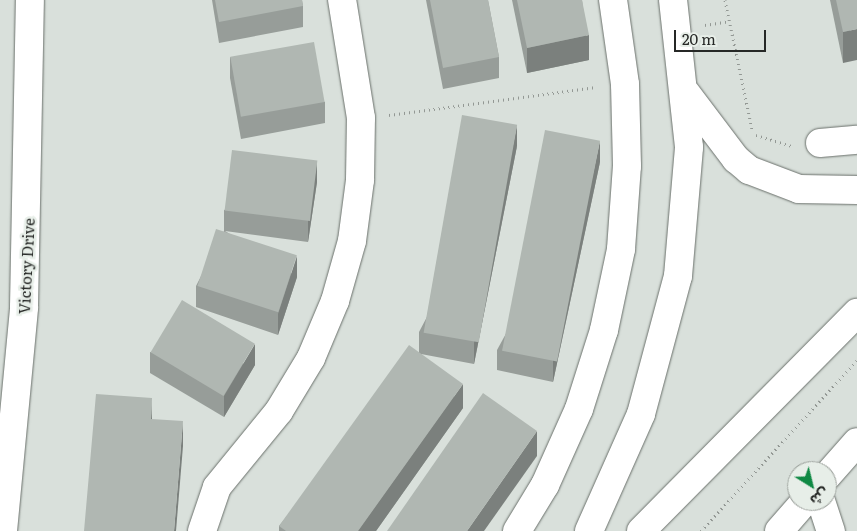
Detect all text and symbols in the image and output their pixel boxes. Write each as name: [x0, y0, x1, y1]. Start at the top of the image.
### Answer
scale bar: [677, 20, 770, 52]
text: 20 m: [682, 27, 716, 50]
street label: Victory Drive: [14, 218, 38, 314]
north arrow: [787, 461, 837, 511]
text: ش: [807, 484, 834, 511]

